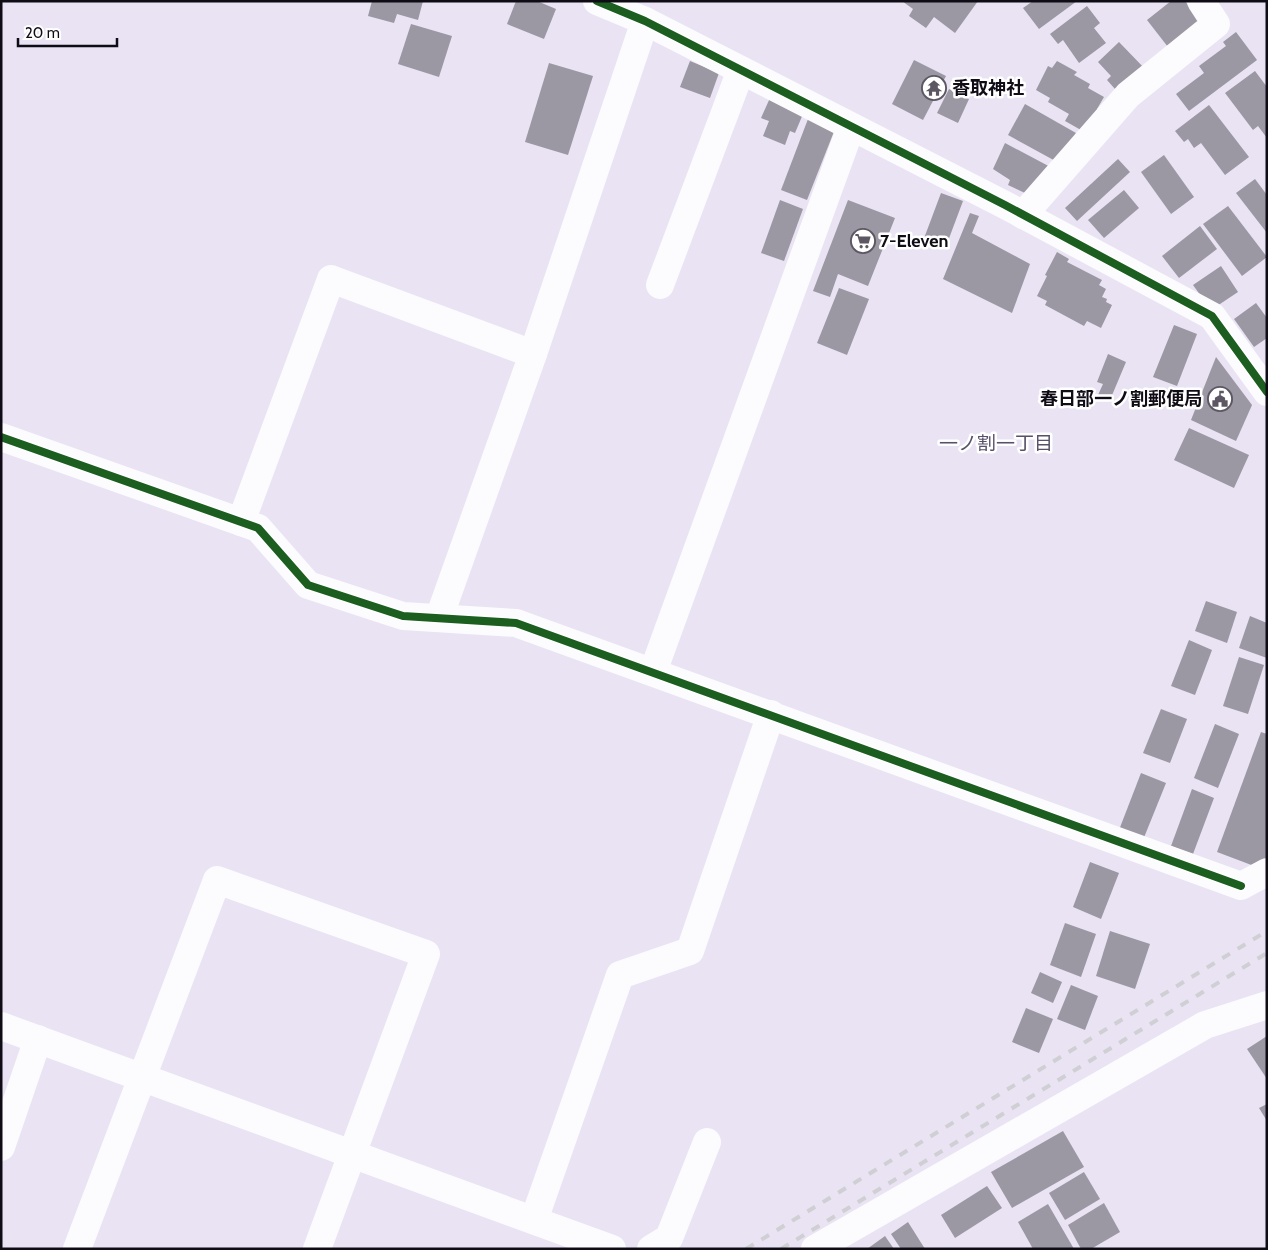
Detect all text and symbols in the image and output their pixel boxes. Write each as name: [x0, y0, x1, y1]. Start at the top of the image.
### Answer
scale bar: [18, 15, 116, 47]
text: 20 m: [25, 24, 60, 42]
temple icon: 香取神社: [921, 75, 947, 101]
place label: 香取神社: [952, 77, 1024, 99]
supermarket icon: 7-Eleven: [850, 228, 876, 254]
place label: 7-Eleven: [880, 230, 948, 252]
public building icon: 春日部一ノ割郵便局: [1207, 386, 1233, 412]
place label: 春日部一ノ割郵便局: [1040, 388, 1202, 410]
district label: 一ノ割一丁目: [939, 432, 1053, 455]

